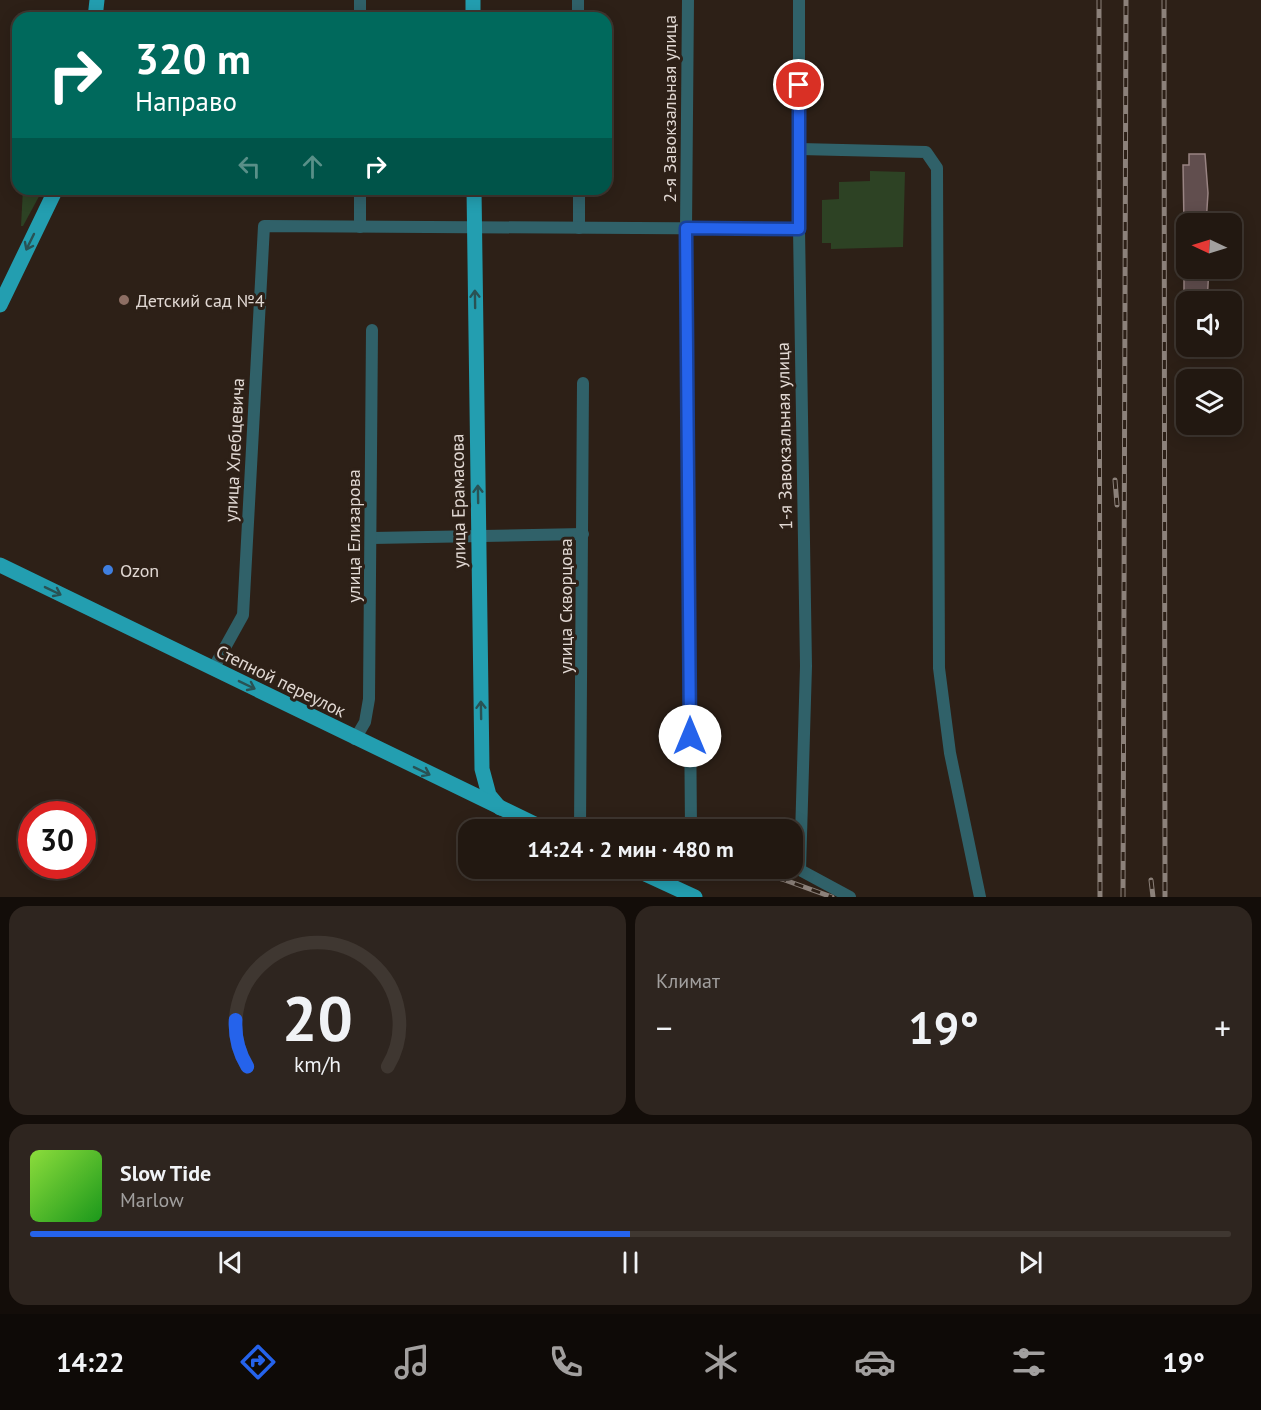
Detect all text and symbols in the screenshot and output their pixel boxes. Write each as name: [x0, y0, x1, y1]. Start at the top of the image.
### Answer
street label: 2-я Завокзальная улица: [658, 15, 681, 203]
text: 320 m: [135, 31, 251, 86]
icon: right: [36, 36, 114, 114]
pin: [773, 59, 824, 110]
icon: arrive: [782, 68, 815, 101]
text: Направо: [135, 84, 237, 118]
icon: left: [233, 150, 266, 183]
icon: ahead: [296, 150, 329, 183]
icon: right: [359, 150, 392, 183]
north arrow: [1176, 213, 1242, 279]
map controls: [1176, 213, 1242, 435]
one-way arrow: [23, 232, 35, 250]
place label: Детский сад №4: [136, 289, 265, 312]
one-way arrow: [470, 290, 481, 310]
button: sound: [1176, 291, 1242, 357]
marker: Детский сад №4: [117, 293, 131, 307]
street label: 1-я Завокзальная улица: [771, 342, 797, 530]
button: layers: [1176, 369, 1242, 435]
street label: улица Хлебцевича: [219, 377, 249, 523]
street label: улица Ерамасова: [445, 433, 471, 569]
street label: улица Елизарова: [342, 469, 365, 603]
one-way arrow: [472, 485, 484, 505]
street label: улица Скворцова: [554, 538, 577, 674]
place label: Ozon: [120, 559, 159, 582]
marker: Ozon: [101, 563, 115, 577]
one-way arrow: [43, 585, 61, 597]
street label: Степной переулок: [212, 640, 350, 723]
one-way arrow: [237, 680, 255, 692]
one-way arrow: [475, 701, 487, 721]
position arrow: [658, 704, 722, 768]
one-way arrow: [413, 765, 431, 777]
speed limit sign: 30: [18, 801, 96, 879]
text: 14:24 · 2 мин · 480 m: [527, 835, 734, 863]
text: Климат: [656, 968, 720, 994]
text: 20: [282, 977, 353, 1058]
text: 19°: [908, 998, 979, 1056]
text: −: [656, 1006, 673, 1049]
text: +: [1214, 1006, 1231, 1049]
text: km/h: [294, 1051, 341, 1079]
text: Slow Tide: [120, 1159, 211, 1187]
text: Marlow: [120, 1187, 184, 1213]
icon: previous: [214, 1246, 247, 1279]
icon: pause: [614, 1246, 647, 1279]
icon: next: [1014, 1246, 1047, 1279]
icon: directions: [237, 1341, 279, 1383]
icon: music: [391, 1341, 433, 1383]
icon: phone: [545, 1341, 587, 1383]
icon: climate: [700, 1341, 742, 1383]
icon: car: [854, 1341, 896, 1383]
icon: filters: [1008, 1341, 1050, 1383]
text: 14:22: [56, 1345, 125, 1379]
text: 19°: [1162, 1345, 1205, 1379]

